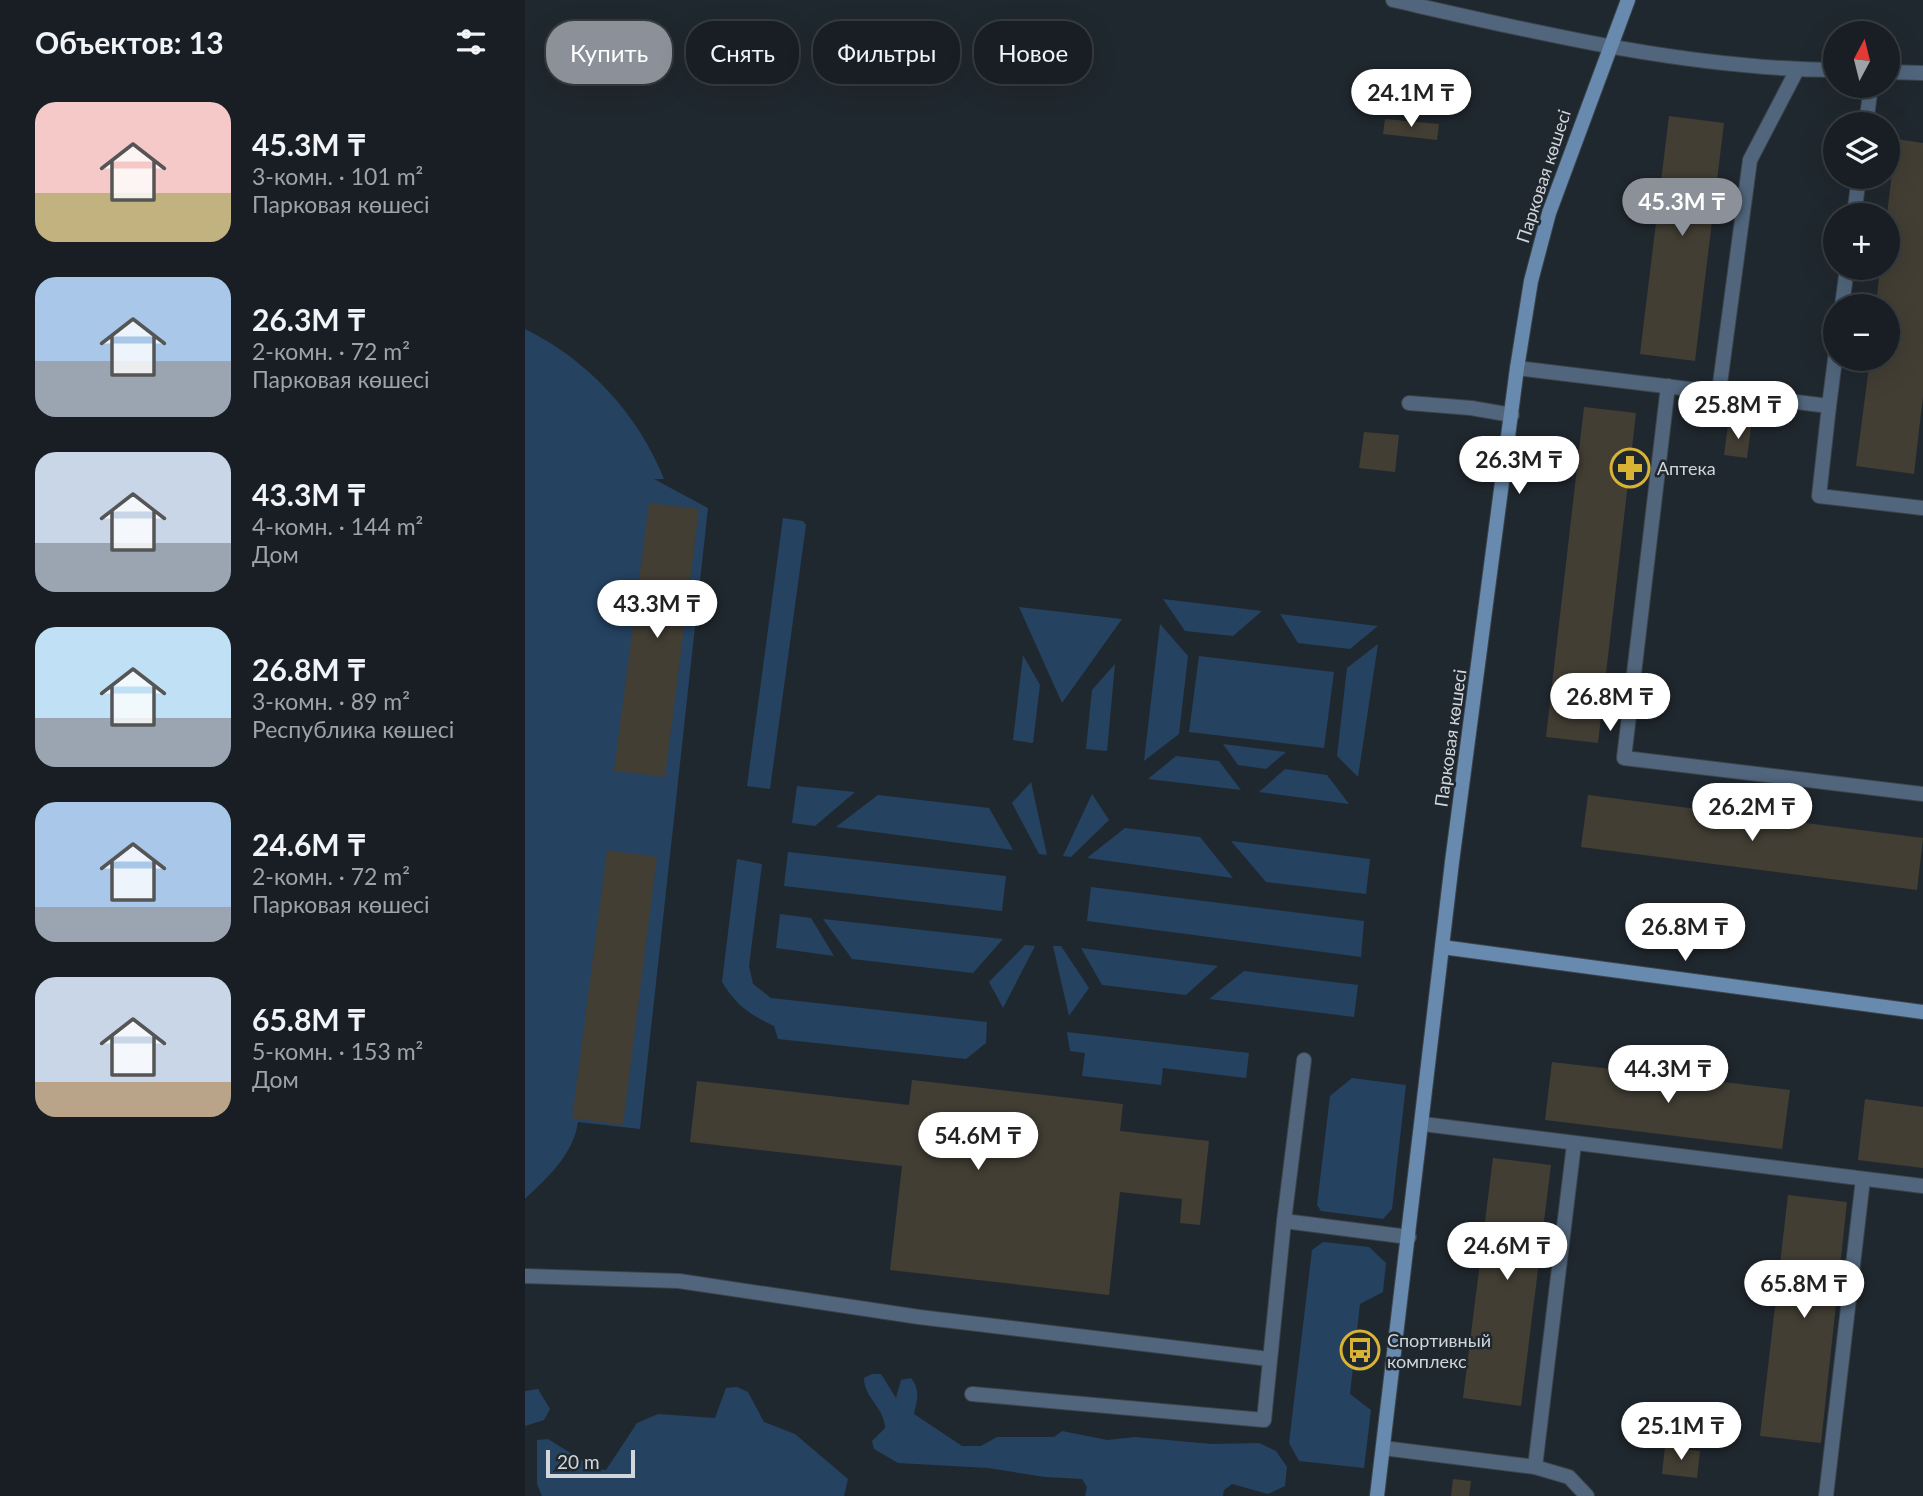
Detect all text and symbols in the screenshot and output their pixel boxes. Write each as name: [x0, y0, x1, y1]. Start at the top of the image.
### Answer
chip: Купить: [546, 21, 672, 84]
chip: Снять: [686, 21, 799, 84]
chip: Фильтры: [813, 21, 960, 84]
chip: Новое: [974, 21, 1092, 84]
north arrow: [1823, 21, 1901, 98]
map controls: [1823, 21, 1900, 371]
icon: filters: [452, 23, 490, 61]
text: Объектов: 13: [35, 24, 224, 60]
pin: 24.1M ₸: [1346, 69, 1476, 129]
text: 24.1M ₸: [1367, 78, 1455, 106]
street label: Парковая көшесі: [1511, 107, 1575, 245]
button: layers: [1823, 112, 1900, 189]
text: 45.3M ₸: [252, 126, 366, 162]
icon: home: [91, 130, 175, 214]
text: 3-комн. · 101 m²: [252, 162, 423, 190]
pin: 45.3M ₸: [1617, 178, 1747, 238]
text: 45.3M ₸: [1638, 187, 1726, 215]
text: Парковая көшесі: [252, 190, 430, 218]
button: +: [1823, 203, 1900, 280]
button: −: [1823, 294, 1900, 371]
text: 26.3M ₸: [252, 301, 366, 337]
icon: home: [91, 305, 175, 389]
text: 2-комн. · 72 m²: [252, 337, 410, 365]
text: Парковая көшесі: [252, 365, 430, 393]
pin: 25.8M ₸: [1673, 382, 1803, 441]
text: 25.8M ₸: [1694, 390, 1782, 418]
pin: 26.3M ₸: [1454, 436, 1584, 496]
text: 26.3M ₸: [1475, 445, 1563, 473]
pharmacy icon: Аптека: [1609, 447, 1651, 489]
place label: Аптека: [1657, 457, 1716, 479]
text: 43.3M ₸: [252, 476, 366, 512]
icon: home: [91, 480, 175, 564]
text: 4-комн. · 144 m²: [252, 512, 423, 540]
text: Дом: [252, 540, 299, 568]
pin: 43.3M ₸: [592, 580, 722, 640]
text: 43.3M ₸: [613, 589, 701, 617]
text: 26.8M ₸: [252, 651, 366, 687]
icon: home: [91, 655, 175, 739]
street label: Парковая көшесі: [1429, 668, 1471, 808]
pin: 26.8M ₸: [1545, 674, 1675, 733]
text: 26.8M ₸: [1566, 682, 1654, 710]
text: 3-комн. · 89 m²: [252, 687, 410, 715]
text: Республика көшесі: [252, 715, 454, 743]
pin: 26.2M ₸: [1687, 784, 1817, 843]
text: 26.2M ₸: [1708, 792, 1796, 820]
text: 24.6M ₸: [252, 826, 366, 862]
icon: home: [91, 830, 175, 914]
text: 2-комн. · 72 m²: [252, 862, 410, 890]
text: Парковая көшесі: [252, 890, 430, 918]
pin: 26.8M ₸: [1620, 904, 1750, 963]
text: 26.8M ₸: [1641, 912, 1729, 940]
text: 65.8M ₸: [252, 1001, 366, 1037]
icon: home: [91, 1005, 175, 1089]
text: 5-комн. · 153 m²: [252, 1037, 423, 1065]
pin: 44.3M ₸: [1603, 1046, 1733, 1105]
text: 44.3M ₸: [1624, 1054, 1712, 1082]
text: Дом: [252, 1065, 299, 1093]
pin: 54.6M ₸: [913, 1112, 1043, 1172]
text: 54.6M ₸: [934, 1121, 1022, 1149]
pin: 24.6M ₸: [1442, 1222, 1572, 1282]
text: 24.6M ₸: [1463, 1231, 1551, 1259]
pin: 65.8M ₸: [1739, 1260, 1869, 1320]
text: 65.8M ₸: [1760, 1269, 1848, 1297]
bus stop icon: Спортивный комплекс: [1339, 1329, 1381, 1371]
place label: Спортивный комплекс: [1387, 1329, 1491, 1372]
pin: 25.1M ₸: [1616, 1402, 1746, 1462]
text: 25.1M ₸: [1637, 1411, 1725, 1439]
scale bar: [546, 1447, 635, 1479]
text: 20 m: [557, 1450, 600, 1473]

